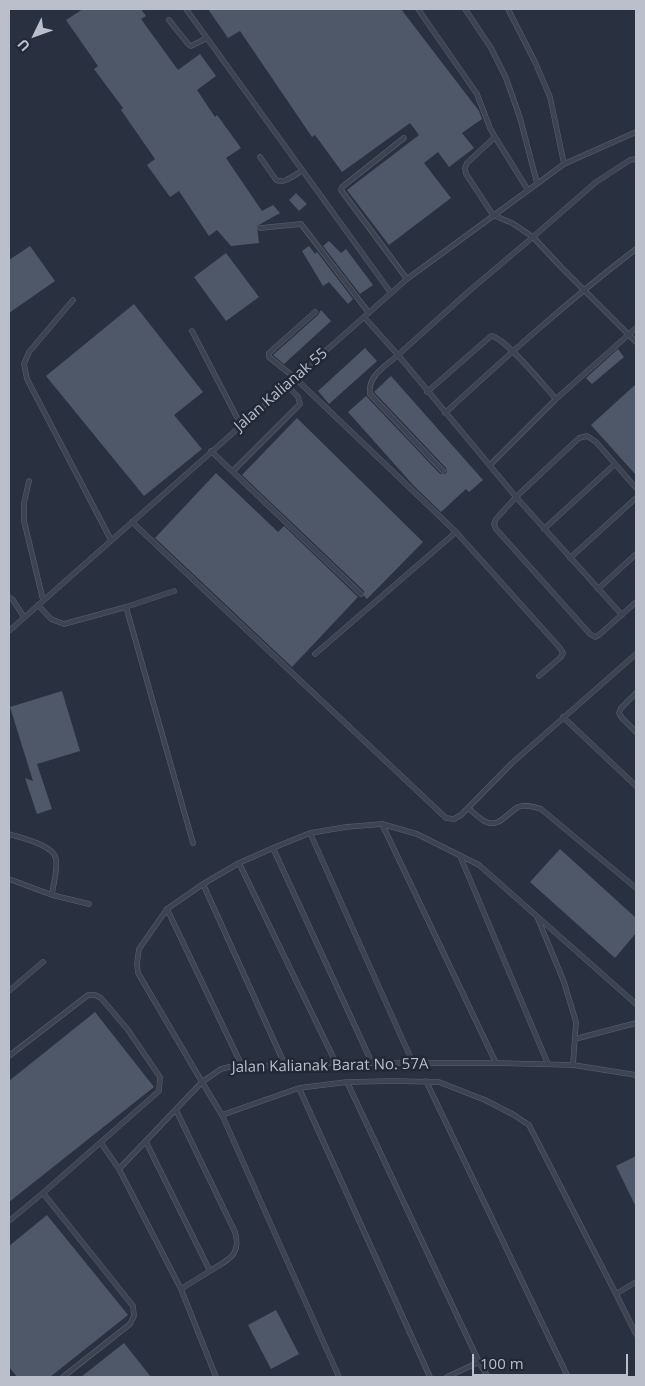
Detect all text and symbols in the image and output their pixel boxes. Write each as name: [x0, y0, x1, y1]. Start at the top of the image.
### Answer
north arrow: [10, 10, 60, 60]
text: U: [13, 35, 34, 56]
street label: Jalan Kalianak 55: [231, 345, 331, 435]
street label: Jalan Kalianak Barat No. 57A: [231, 1055, 429, 1077]
scale bar: [475, 1344, 631, 1376]
text: 100 m: [480, 1353, 524, 1373]

